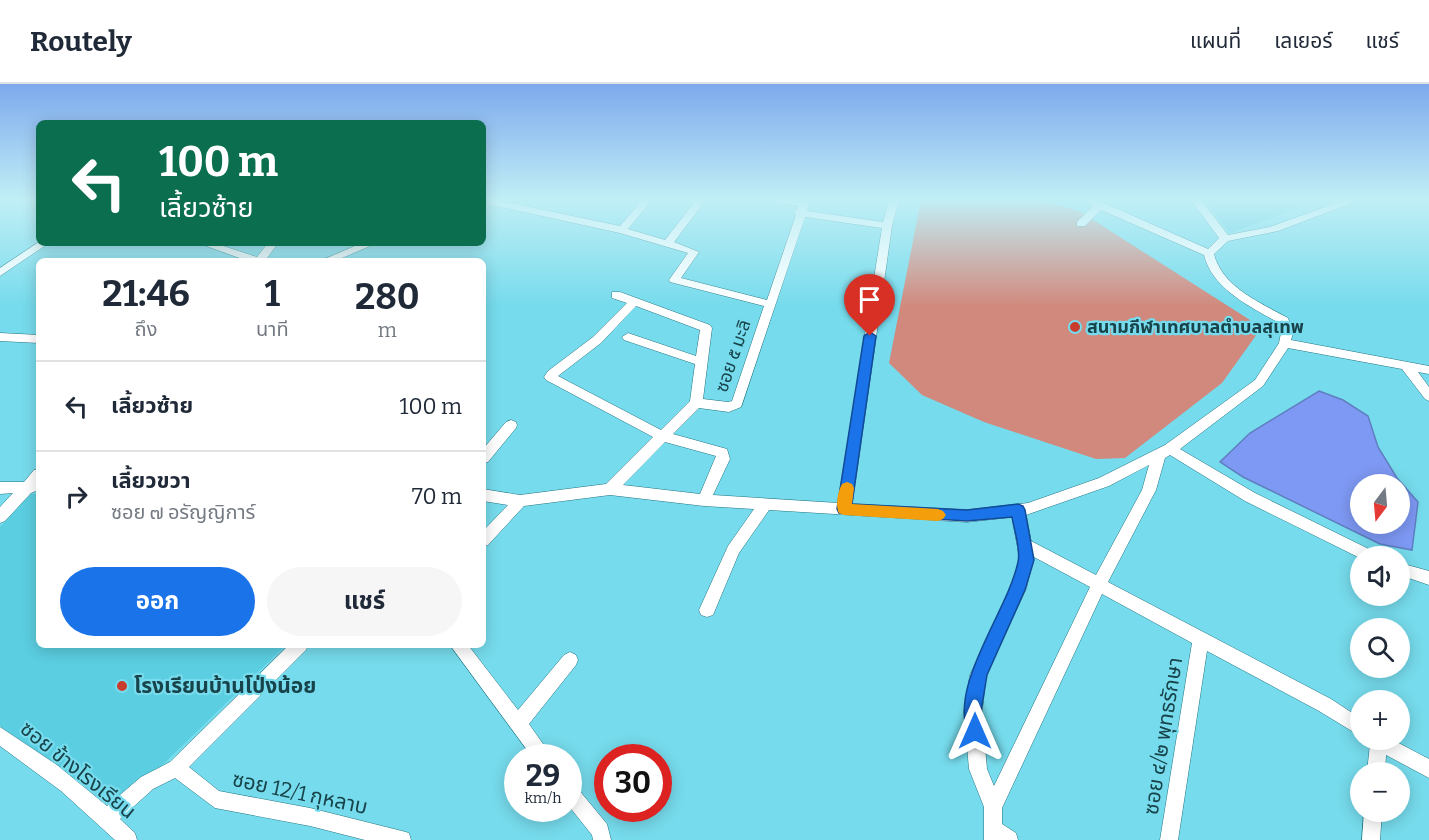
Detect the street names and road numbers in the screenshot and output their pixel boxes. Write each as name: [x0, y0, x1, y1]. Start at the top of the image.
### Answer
street label: ซอย ๕ มะลิ: [710, 317, 756, 395]
street label: ซอย ๔/๒ พุทธรักษา: [1138, 655, 1188, 817]
street label: ซอย ข้างโรงเรียน: [15, 716, 141, 824]
street label: ซอย 12/1 กุหลาบ: [230, 766, 370, 820]

